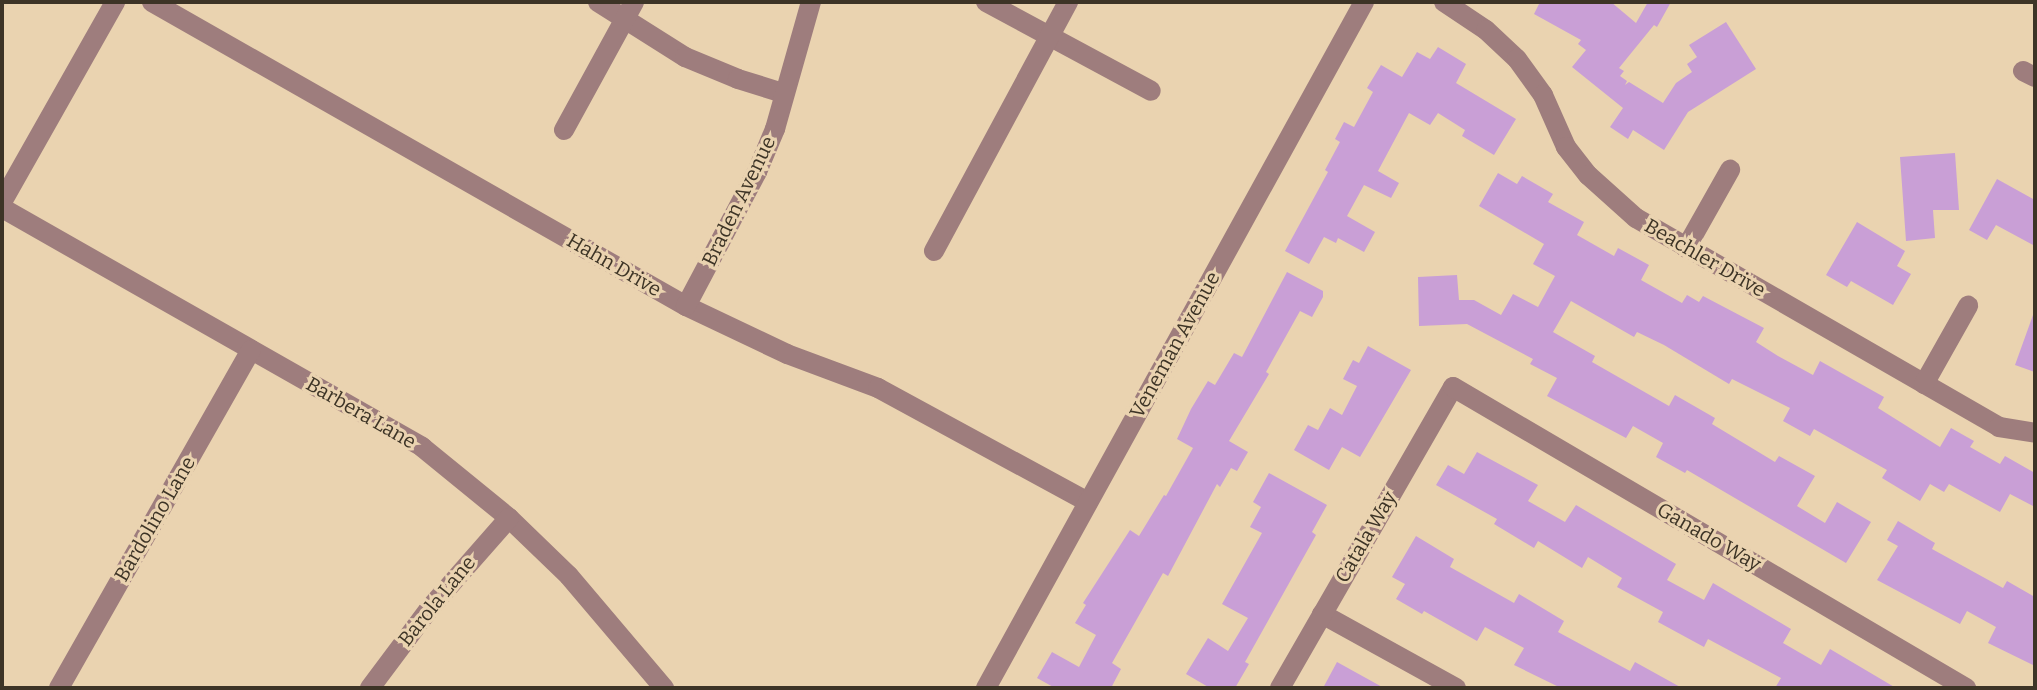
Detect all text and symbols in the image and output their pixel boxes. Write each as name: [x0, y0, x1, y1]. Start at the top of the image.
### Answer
street label: Braden Avenue: [697, 132, 781, 270]
street label: Beachler Drive: [1640, 214, 1770, 302]
street label: Hahn Drive: [563, 228, 665, 302]
street label: Veneman Avenue: [1125, 267, 1225, 423]
street label: Barbera Lane: [302, 372, 420, 454]
street label: Bardolino Lane: [110, 452, 200, 586]
street label: Catala Way: [1330, 487, 1402, 587]
street label: Ganado Way: [1653, 498, 1765, 576]
street label: Barola Lane: [393, 551, 481, 651]

